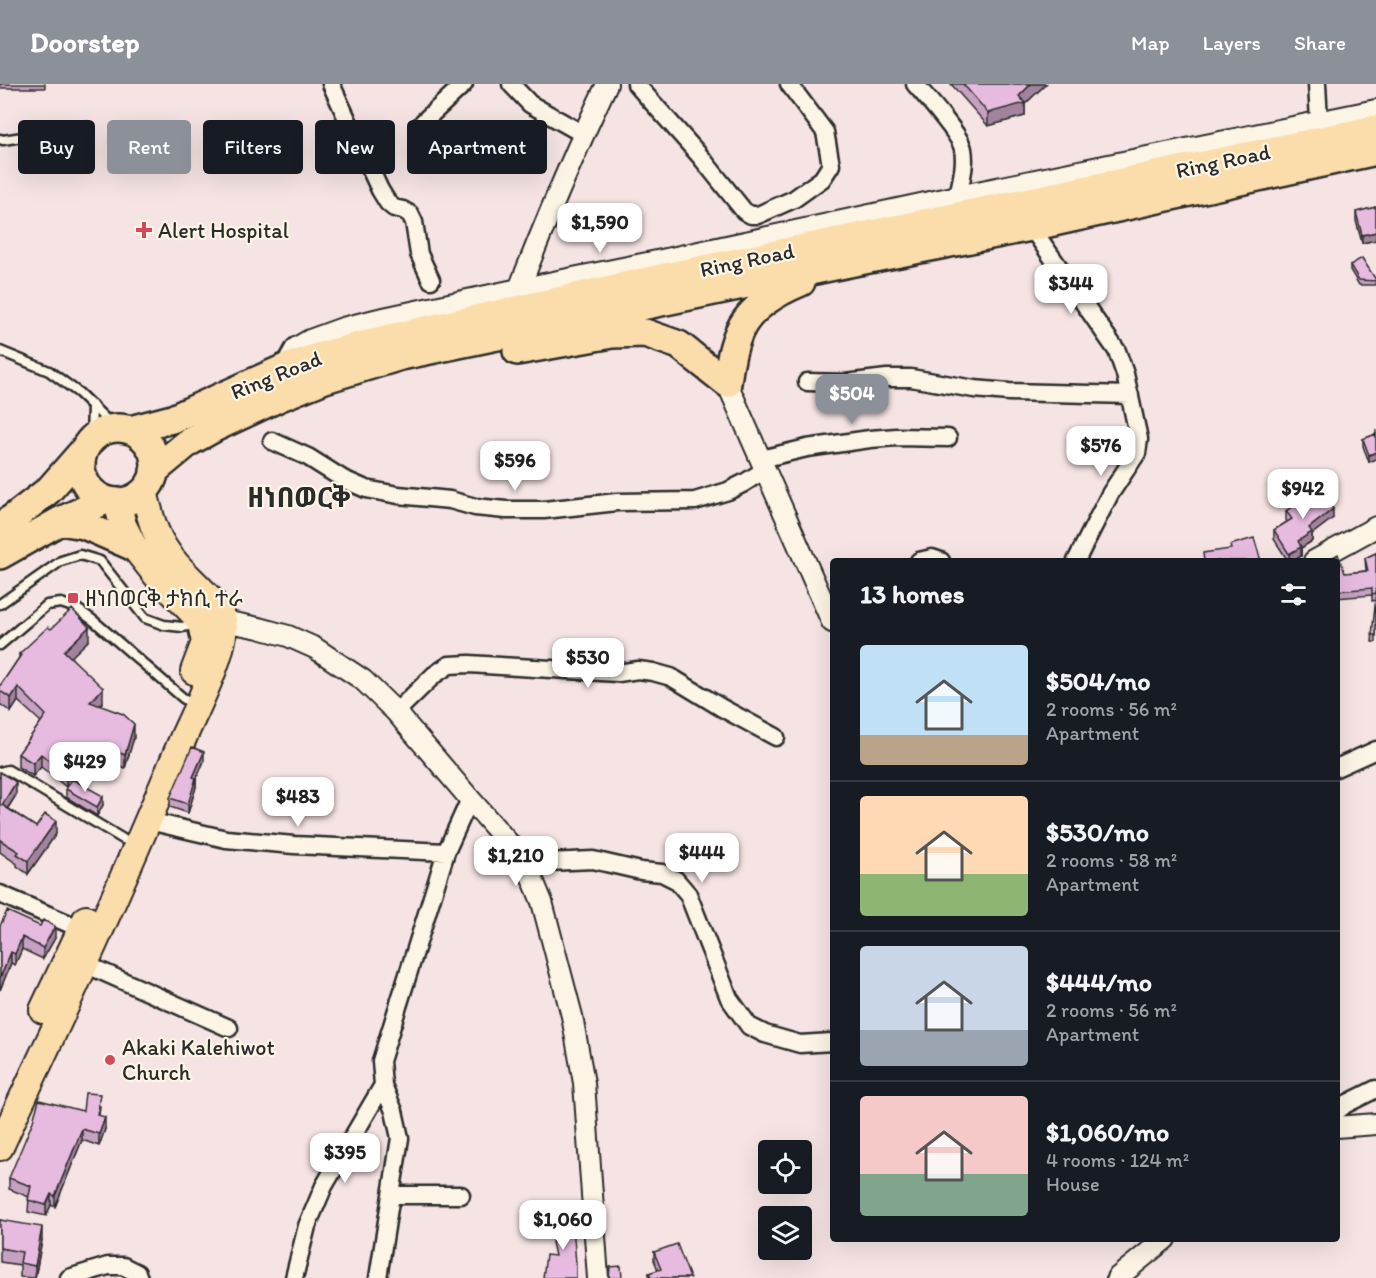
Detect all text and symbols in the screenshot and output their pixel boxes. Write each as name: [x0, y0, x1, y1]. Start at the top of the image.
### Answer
text: Doorstep: [30, 25, 140, 59]
text: Map: [1131, 30, 1170, 55]
text: Layers: [1203, 30, 1261, 55]
text: Share: [1294, 30, 1346, 55]
chip: Buy: [18, 120, 95, 174]
chip: Rent: [107, 120, 191, 174]
chip: Filters: [203, 120, 303, 174]
chip: New: [315, 120, 395, 174]
chip: Apartment: [407, 120, 547, 174]
street label: Ring Road: [1173, 138, 1273, 184]
pin: $1,590: [551, 203, 649, 254]
text: $1,590: [571, 210, 629, 234]
place label: Alert Hospital: [158, 217, 289, 244]
marker: Alert Hospital: [135, 221, 153, 239]
street label: Ring Road: [697, 237, 797, 283]
pin: $344: [1035, 264, 1107, 315]
text: $344: [1048, 271, 1094, 295]
street label: Ring Road: [227, 345, 325, 405]
pin: $504: [816, 374, 888, 425]
text: $504: [830, 381, 874, 405]
pin: $576: [1065, 426, 1137, 477]
text: $576: [1080, 433, 1122, 457]
pin: $596: [479, 441, 551, 492]
text: $596: [494, 448, 536, 472]
pin: $942: [1267, 469, 1339, 520]
text: $942: [1281, 476, 1325, 500]
district label: ዘነበወርቅ: [247, 480, 351, 514]
text: 13 homes: [860, 578, 964, 610]
icon: filters: [1277, 578, 1310, 611]
place label: ዘነበወርቅ ታክሲ ተራ: [85, 585, 243, 612]
marker: ዘነበወርቅ ታክሲ ተራ: [66, 591, 80, 605]
pin: $530: [552, 638, 624, 689]
text: $530: [566, 645, 610, 669]
text: $504/mo: [1046, 665, 1150, 697]
icon: home: [908, 669, 980, 741]
text: 2 rooms · 56 m²: [1046, 697, 1177, 721]
text: Apartment: [1046, 721, 1139, 745]
pin: $429: [49, 742, 121, 793]
text: $429: [63, 749, 107, 773]
pin: $483: [262, 777, 334, 828]
text: $483: [276, 784, 320, 808]
text: $530/mo: [1046, 816, 1149, 848]
icon: home: [908, 820, 980, 892]
pin: $444: [666, 833, 738, 884]
pin: $1,210: [467, 836, 565, 887]
text: $444: [679, 840, 725, 864]
text: $1,210: [488, 843, 544, 867]
text: 2 rooms · 58 m²: [1046, 848, 1177, 872]
text: Apartment: [1046, 872, 1139, 896]
text: $444/mo: [1046, 966, 1152, 998]
icon: home: [908, 970, 980, 1042]
text: 2 rooms · 56 m²: [1046, 998, 1177, 1022]
text: Apartment: [1046, 1022, 1139, 1046]
place label: Akaki Kalehiwot Church: [122, 1034, 275, 1086]
marker: Akaki Kalehiwot Church: [103, 1053, 117, 1067]
text: $1,060/mo: [1046, 1116, 1169, 1148]
icon: home: [908, 1120, 980, 1192]
pin: $395: [309, 1133, 381, 1184]
text: $395: [324, 1140, 366, 1164]
map controls: [758, 1140, 812, 1260]
button: locate: [758, 1140, 812, 1194]
text: 4 rooms · 124 m²: [1046, 1148, 1189, 1172]
text: House: [1046, 1172, 1100, 1196]
pin: $1,060: [514, 1200, 612, 1251]
button: layers: [758, 1206, 812, 1260]
text: $1,060: [533, 1207, 593, 1231]

